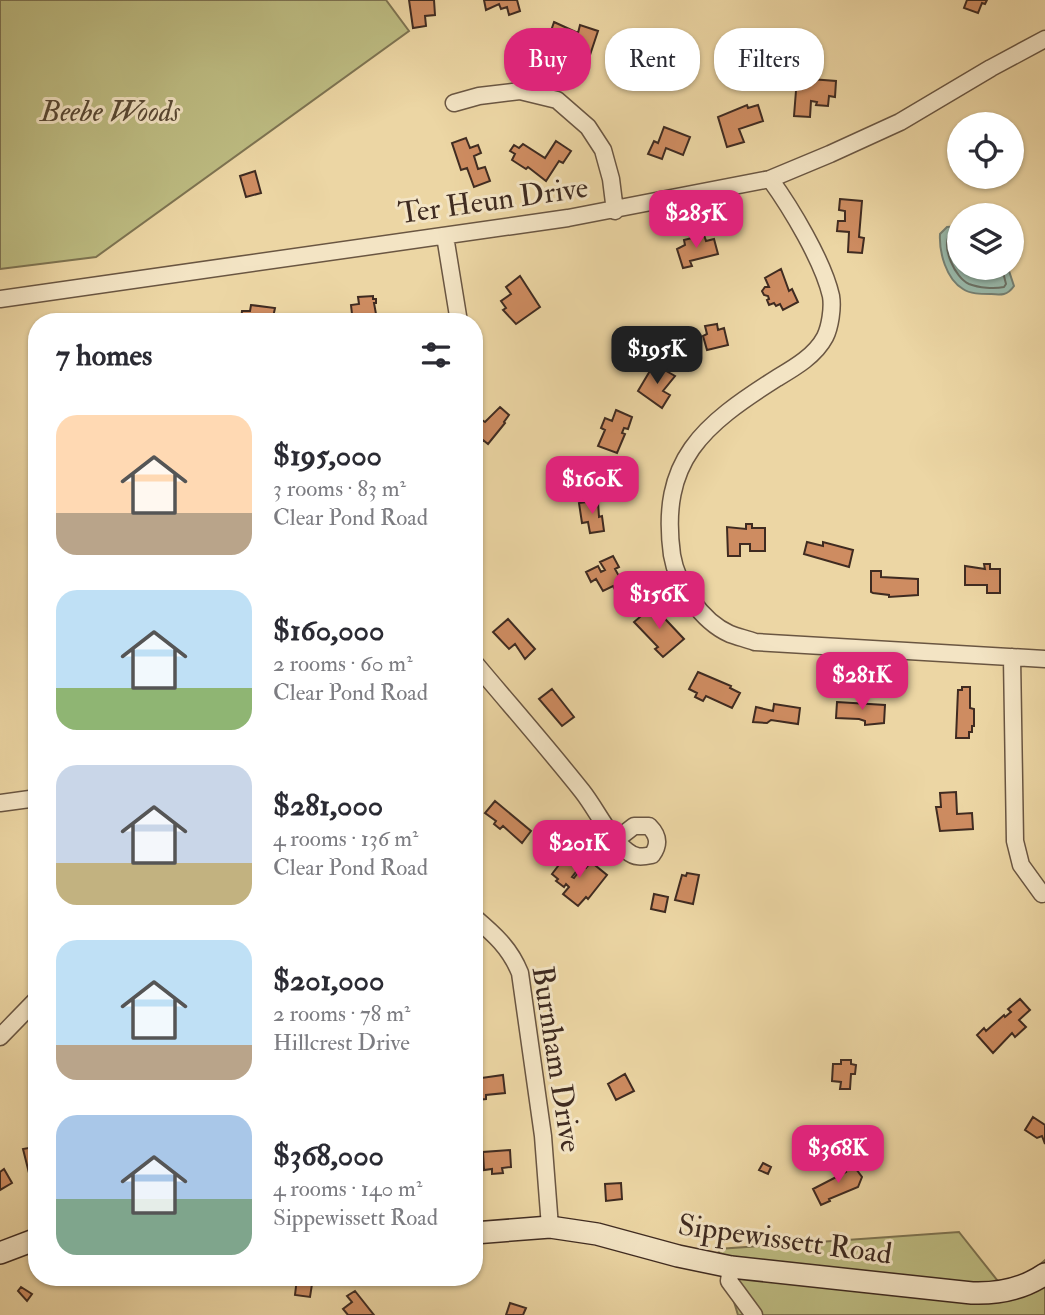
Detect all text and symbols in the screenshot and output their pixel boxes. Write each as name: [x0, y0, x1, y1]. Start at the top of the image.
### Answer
chip: Buy: [504, 28, 591, 91]
chip: Rent: [605, 28, 700, 91]
chip: Filters: [714, 28, 824, 91]
park label: Beebe Woods: [38, 93, 180, 130]
map controls: [947, 112, 1024, 280]
button: locate: [947, 112, 1024, 189]
street label: Ter Heun Drive: [396, 169, 590, 232]
pin: $285K: [647, 190, 745, 250]
text: $285K: [665, 198, 727, 227]
button: layers: [947, 203, 1024, 280]
pin: $195K: [608, 326, 706, 386]
text: $195K: [627, 334, 687, 363]
icon: filters: [417, 336, 455, 374]
text: 7 homes: [56, 337, 152, 374]
text: $195,000: [273, 437, 382, 474]
icon: home: [112, 443, 196, 527]
pin: $160K: [543, 456, 641, 516]
text: $160K: [562, 464, 622, 493]
text: 3 rooms · 83 m²: [273, 474, 406, 503]
text: Clear Pond Road: [273, 503, 428, 532]
pin: $156K: [610, 572, 708, 631]
text: $156K: [630, 579, 688, 608]
text: $160,000: [273, 612, 384, 649]
icon: home: [112, 618, 196, 702]
text: 2 rooms · 60 m²: [273, 649, 413, 678]
pin: $281K: [813, 652, 911, 712]
text: $281K: [832, 660, 892, 689]
text: Clear Pond Road: [273, 678, 428, 707]
text: $281,000: [273, 787, 383, 824]
icon: home: [112, 793, 196, 877]
pin: $201K: [530, 820, 628, 880]
text: 4 rooms · 136 m²: [273, 824, 419, 853]
text: $201K: [549, 828, 609, 857]
text: Clear Pond Road: [273, 853, 428, 882]
text: $201,000: [273, 962, 384, 999]
street label: Burnham Drive: [524, 963, 589, 1155]
icon: home: [112, 968, 196, 1052]
text: 2 rooms · 78 m²: [273, 999, 411, 1028]
text: Hillcrest Drive: [273, 1028, 410, 1057]
pin: $368K: [789, 1126, 887, 1185]
text: $368K: [808, 1133, 868, 1162]
text: $368,000: [273, 1137, 384, 1174]
icon: home: [112, 1143, 196, 1227]
text: 4 rooms · 140 m²: [273, 1174, 422, 1203]
text: Sippewissett Road: [273, 1203, 438, 1232]
street label: Sippewissett Road: [676, 1206, 894, 1273]

